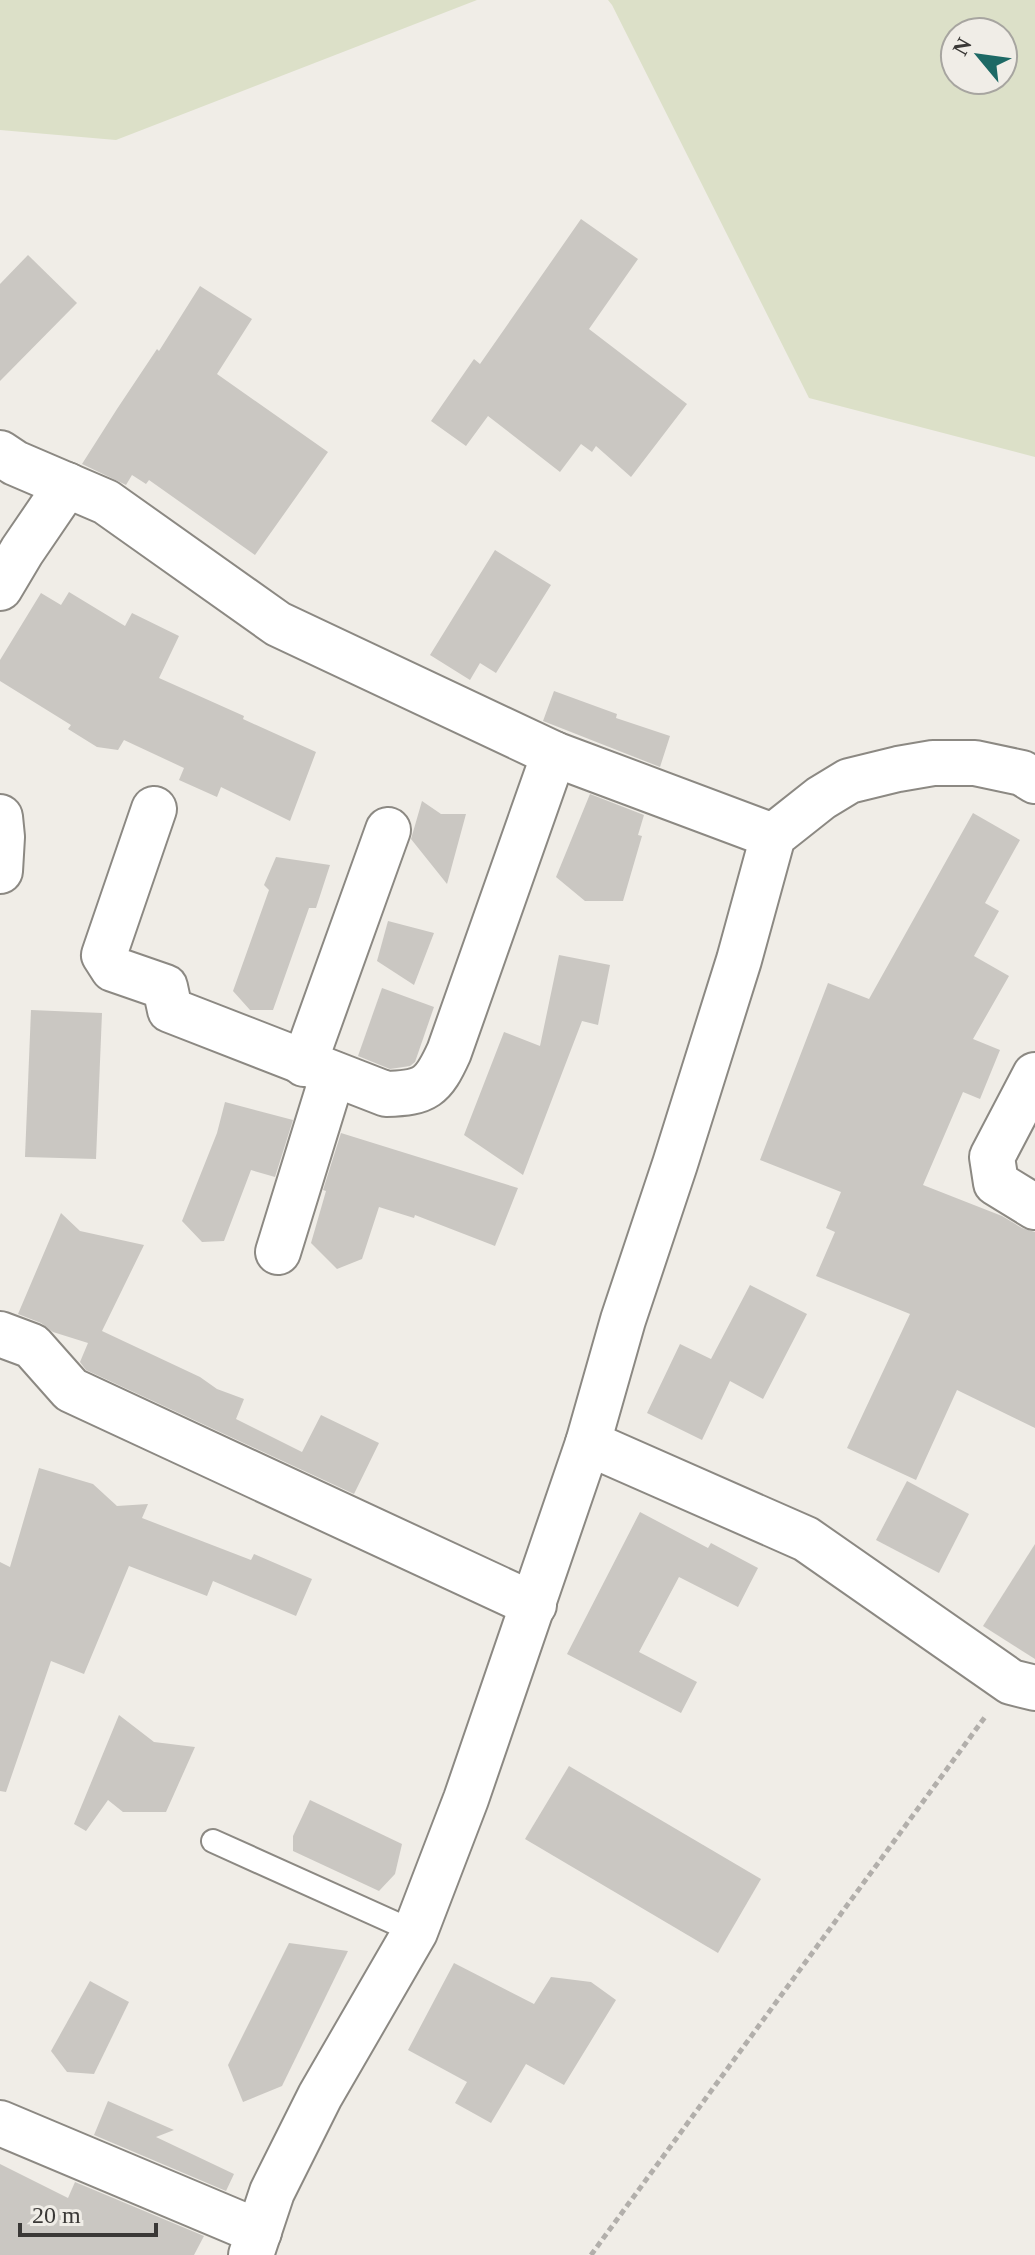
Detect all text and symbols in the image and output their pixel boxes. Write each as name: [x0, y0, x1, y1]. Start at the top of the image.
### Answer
north arrow: [939, 16, 1019, 96]
text: N: [947, 33, 977, 60]
scale bar: [20, 2187, 156, 2237]
text: 20 m: [32, 2202, 81, 2228]

